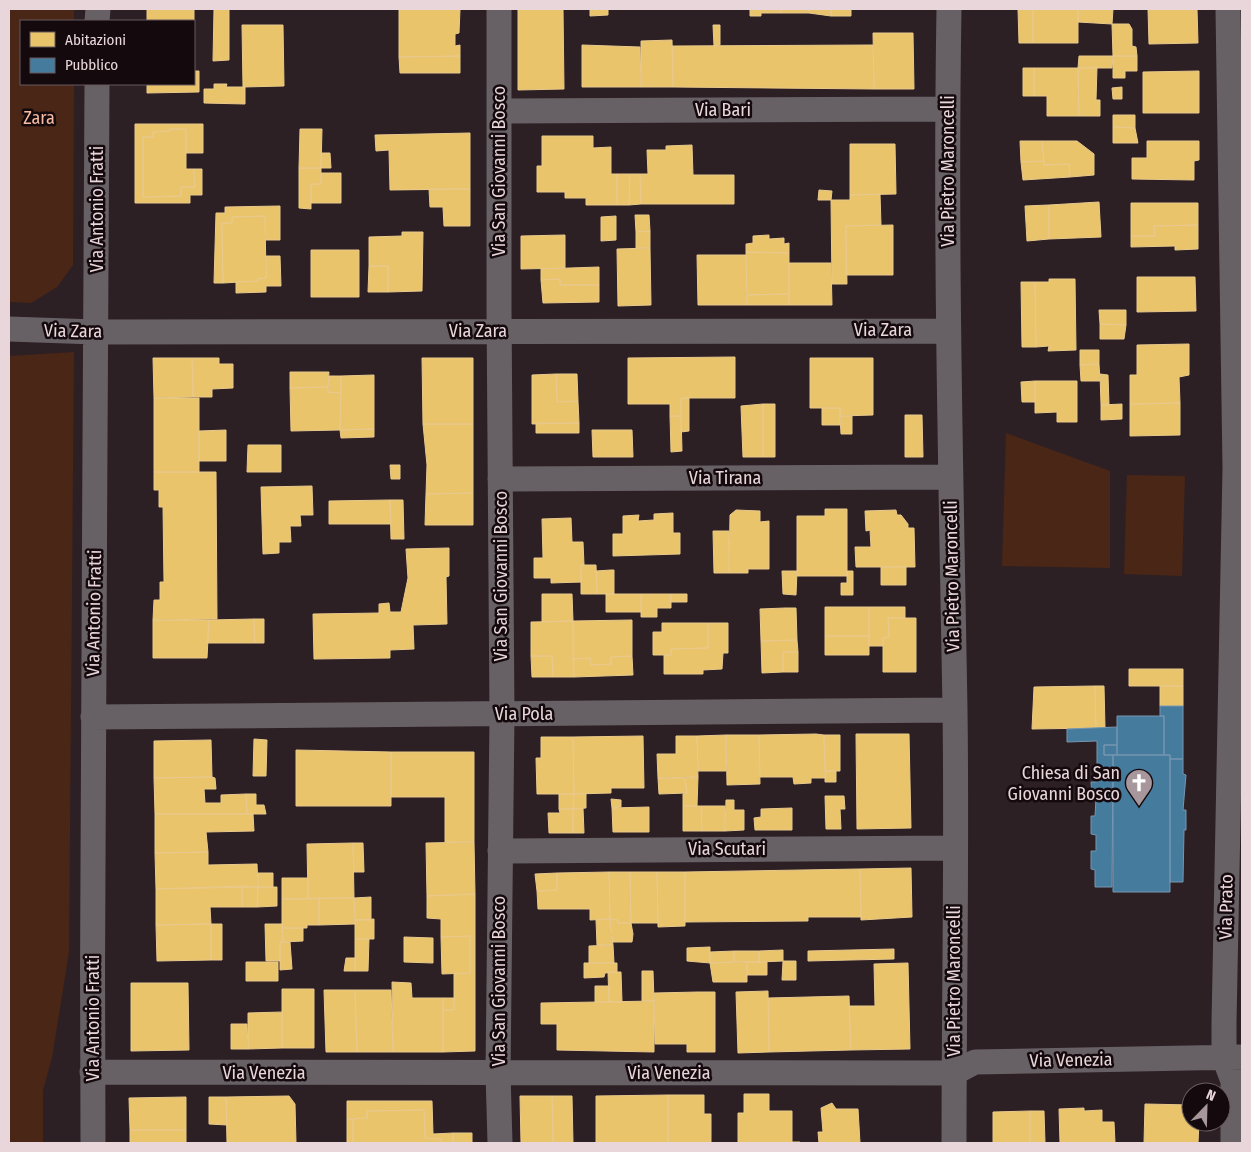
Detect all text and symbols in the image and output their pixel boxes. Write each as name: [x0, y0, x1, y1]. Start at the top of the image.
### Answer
legend: [20, 20, 195, 85]
text: Abitazioni: [65, 31, 126, 49]
text: Pubblico: [65, 56, 118, 74]
street label: Via San Giovanni Bosco: [488, 86, 510, 256]
street label: Via Pietro Maroncelli: [937, 95, 959, 247]
street label: Via Bari: [695, 99, 751, 121]
park label: Zara: [23, 107, 55, 129]
street label: Via Antonio Fratti: [86, 146, 108, 272]
street label: Via Zara: [44, 319, 103, 343]
street label: Via Zara: [854, 319, 912, 341]
street label: Via Zara: [449, 320, 507, 342]
street label: Via Tirana: [689, 467, 761, 489]
street label: Via San Giovanni Bosco: [490, 491, 512, 661]
street label: Via Pietro Maroncelli: [940, 500, 964, 652]
street label: Via Antonio Fratti: [82, 550, 106, 676]
street label: Via Pola: [495, 703, 553, 725]
place label: Chiesa di San Giovanni Bosco: [1008, 762, 1120, 805]
church icon: Chiesa di San Giovanni Bosco: [1124, 768, 1154, 807]
street label: Via Scutari: [688, 838, 766, 860]
street label: Via Prato: [1214, 874, 1238, 940]
street label: Via San Giovanni Bosco: [488, 896, 510, 1066]
street label: Via Pietro Maroncelli: [943, 905, 965, 1057]
street label: Via Antonio Fratti: [82, 955, 104, 1081]
street label: Via Venezia: [1029, 1048, 1113, 1072]
street label: Via Venezia: [222, 1062, 306, 1084]
street label: Via Venezia: [627, 1062, 711, 1084]
north arrow: [1181, 1082, 1231, 1132]
text: N: [1204, 1086, 1218, 1105]

